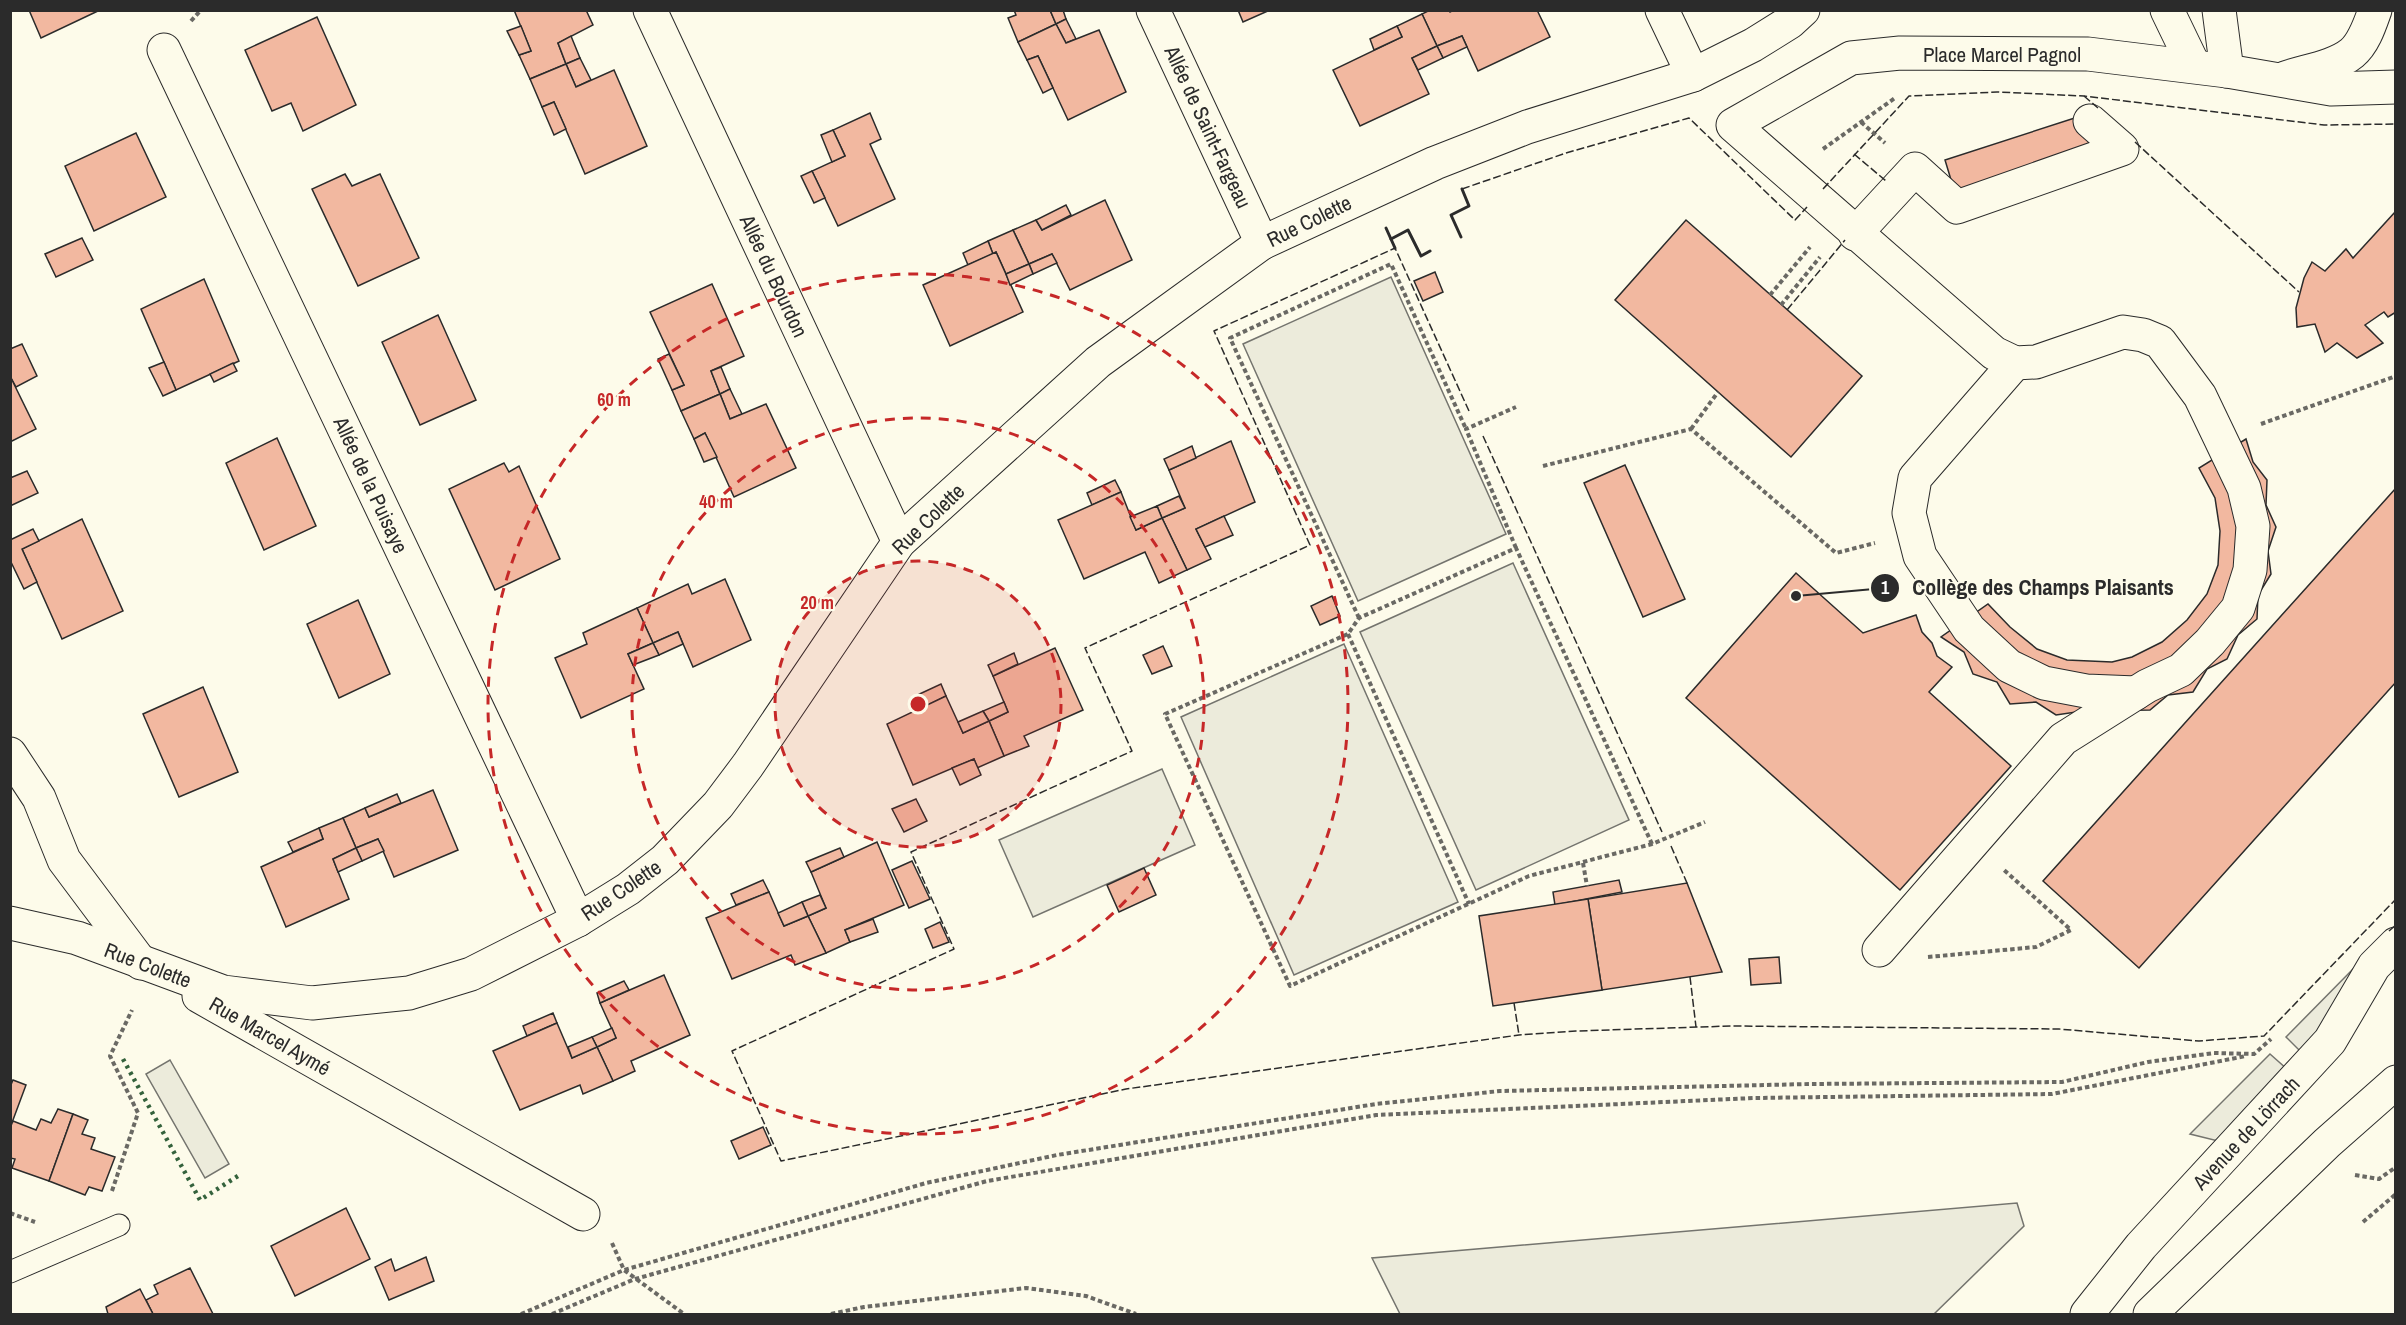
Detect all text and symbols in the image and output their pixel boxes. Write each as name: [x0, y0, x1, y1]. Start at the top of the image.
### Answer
street label: Allée de Saint-Fargeau: [1157, 40, 1258, 213]
street label: Place Marcel Pagnol: [1923, 40, 2081, 69]
street label: Rue Colette: [1262, 188, 1356, 254]
street label: Allée du Bourdon: [733, 209, 815, 342]
text: 60 m: [597, 387, 631, 412]
street label: Allée de la Puisaye: [326, 411, 415, 558]
street label: Rue Colette: [885, 477, 971, 561]
text: 40 m: [699, 489, 733, 514]
callout: Collège des Champs Plaisants: [1870, 568, 2186, 608]
text: Collège des Champs Plaisants: [1912, 572, 2174, 602]
text: 1: [1881, 575, 1890, 600]
text: 20 m: [800, 590, 834, 615]
centre of rings: [908, 694, 928, 714]
street label: Rue Colette: [575, 853, 667, 927]
street label: Rue Colette: [100, 935, 196, 995]
street label: Rue Marcel Aymé: [204, 990, 336, 1082]
street label: Avenue de Lörrach: [2185, 1070, 2306, 1197]

